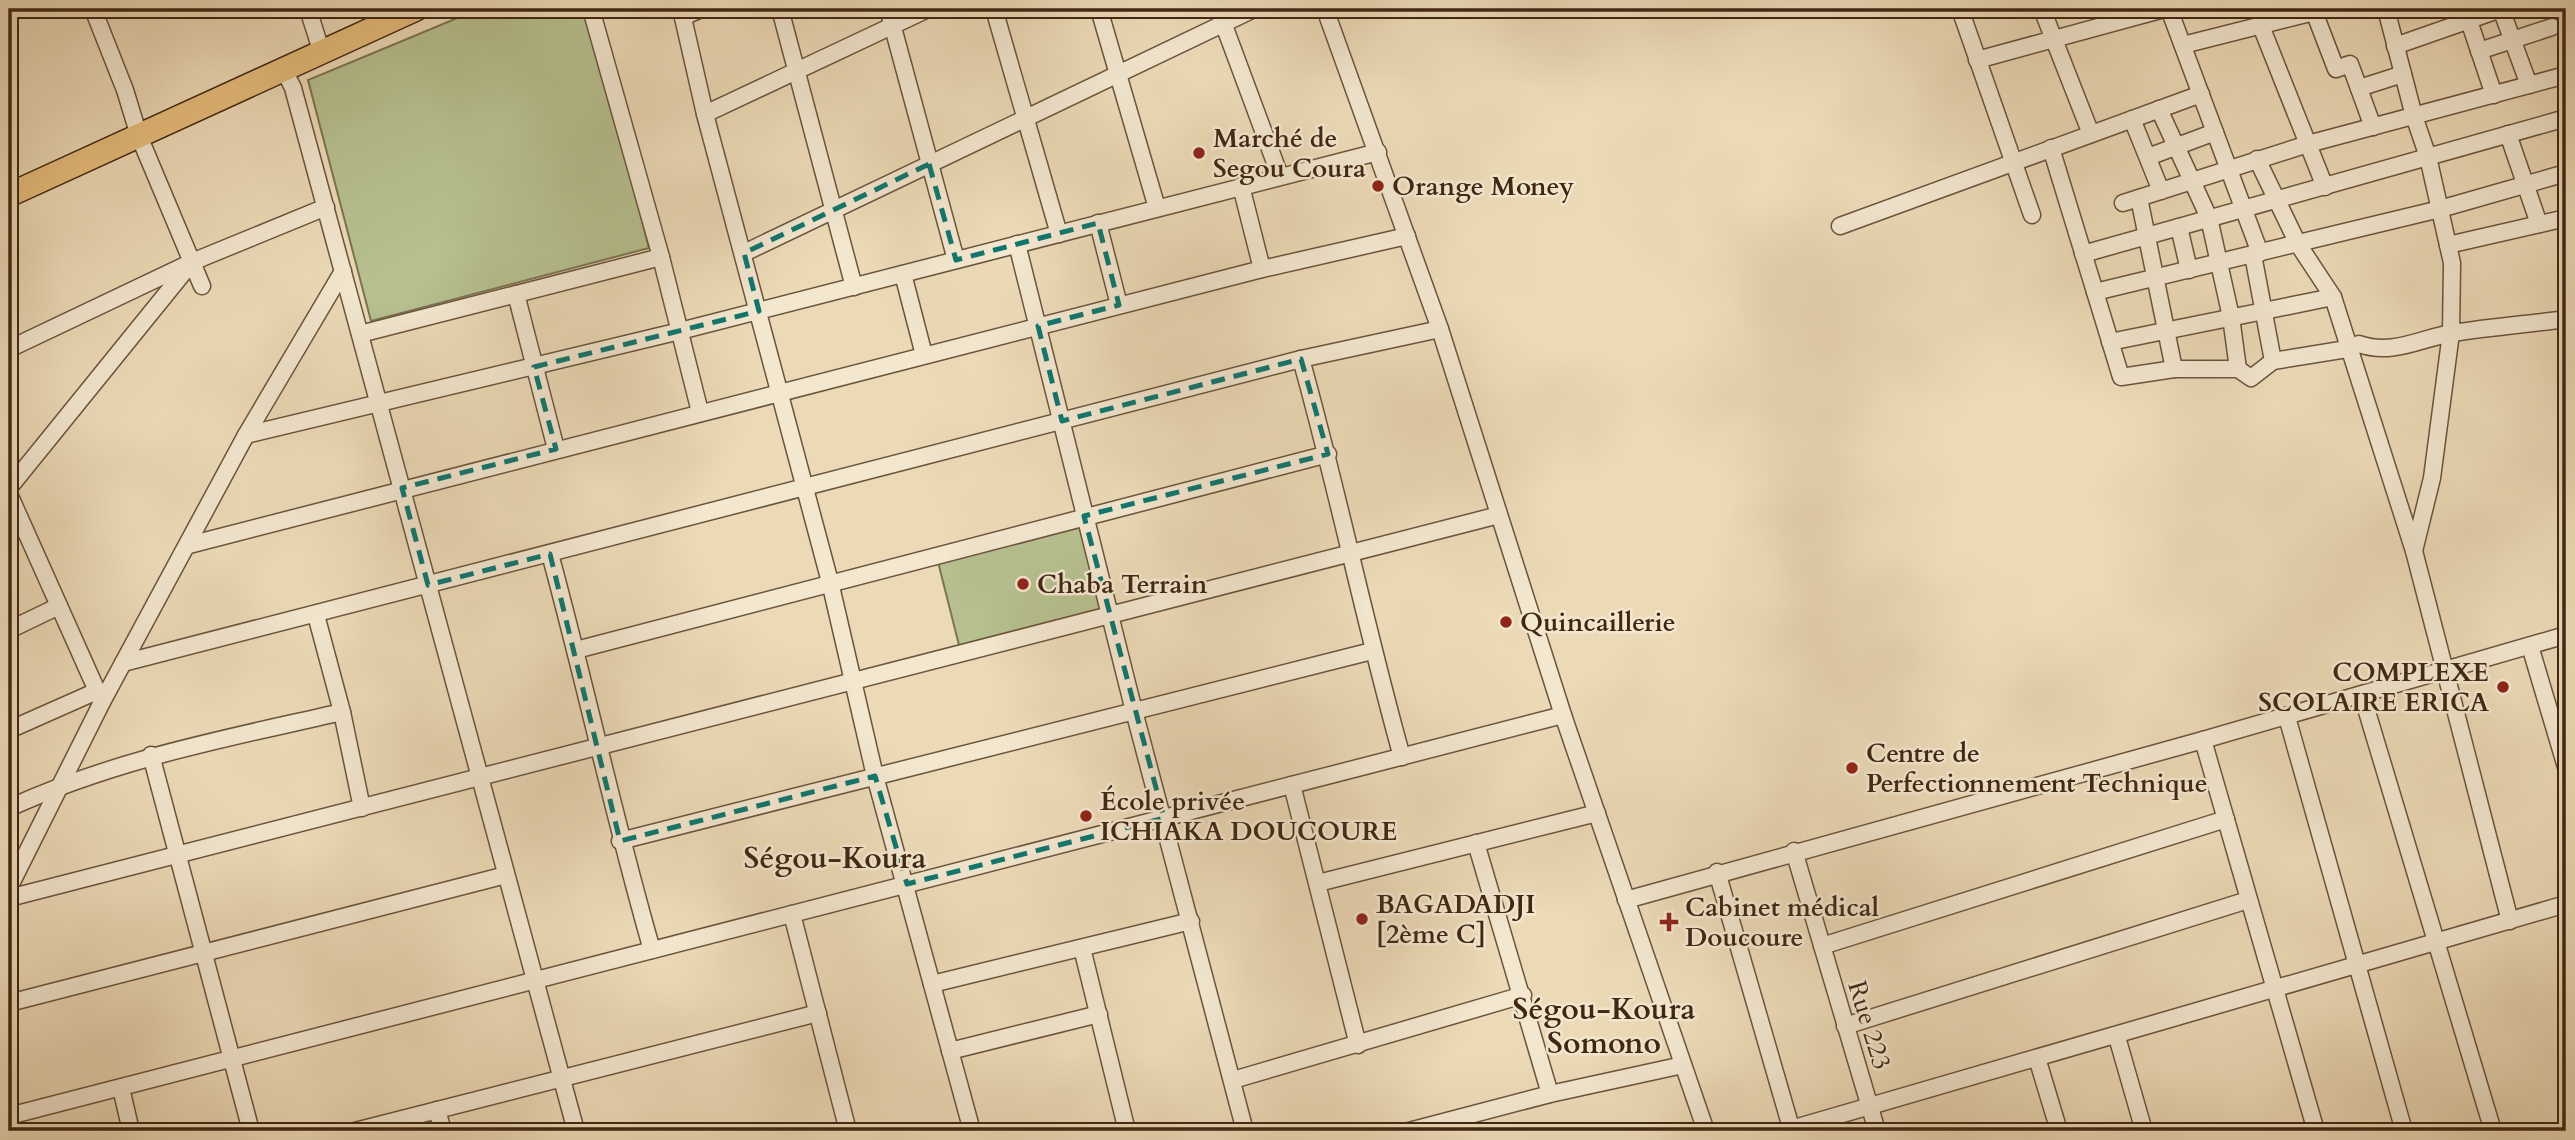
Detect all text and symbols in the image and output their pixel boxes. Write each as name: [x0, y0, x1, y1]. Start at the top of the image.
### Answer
place label: Marché de Segou Coura: [1213, 121, 1366, 186]
marker: Marché de Segou Coura: [1191, 145, 1207, 161]
place label: Orange Money: [1392, 169, 1574, 204]
marker: Orange Money: [1370, 178, 1386, 194]
place label: Chaba Terrain: [1037, 567, 1208, 602]
marker: Chaba Terrain: [1015, 576, 1031, 592]
place label: Quincaillerie: [1520, 605, 1676, 640]
marker: Quincaillerie: [1498, 614, 1514, 630]
place label: COMPLEXE SCOLAIRE ERICA: [2258, 655, 2489, 720]
marker: COMPLEXE SCOLAIRE ERICA: [2495, 679, 2511, 695]
place label: Centre de Perfectionnement Technique: [1866, 736, 2208, 801]
marker: Centre de Perfectionnement Technique: [1844, 760, 1860, 776]
place label: École privée ICHIAKA DOUCOURE: [1100, 784, 1397, 849]
marker: École privée ICHIAKA DOUCOURE: [1078, 808, 1094, 824]
district label: Ségou-Koura: [744, 838, 926, 879]
place label: BAGADADJI [2ème C]: [1376, 887, 1535, 952]
place label: Cabinet médical Doucoure: [1685, 890, 1880, 955]
marker: BAGADADJI [2ème C]: [1354, 911, 1370, 927]
marker: Cabinet médical Doucoure: [1659, 912, 1679, 932]
street label: Rue 223: [1839, 977, 1900, 1074]
district label: Ségou-Koura Somono: [1513, 989, 1695, 1064]

